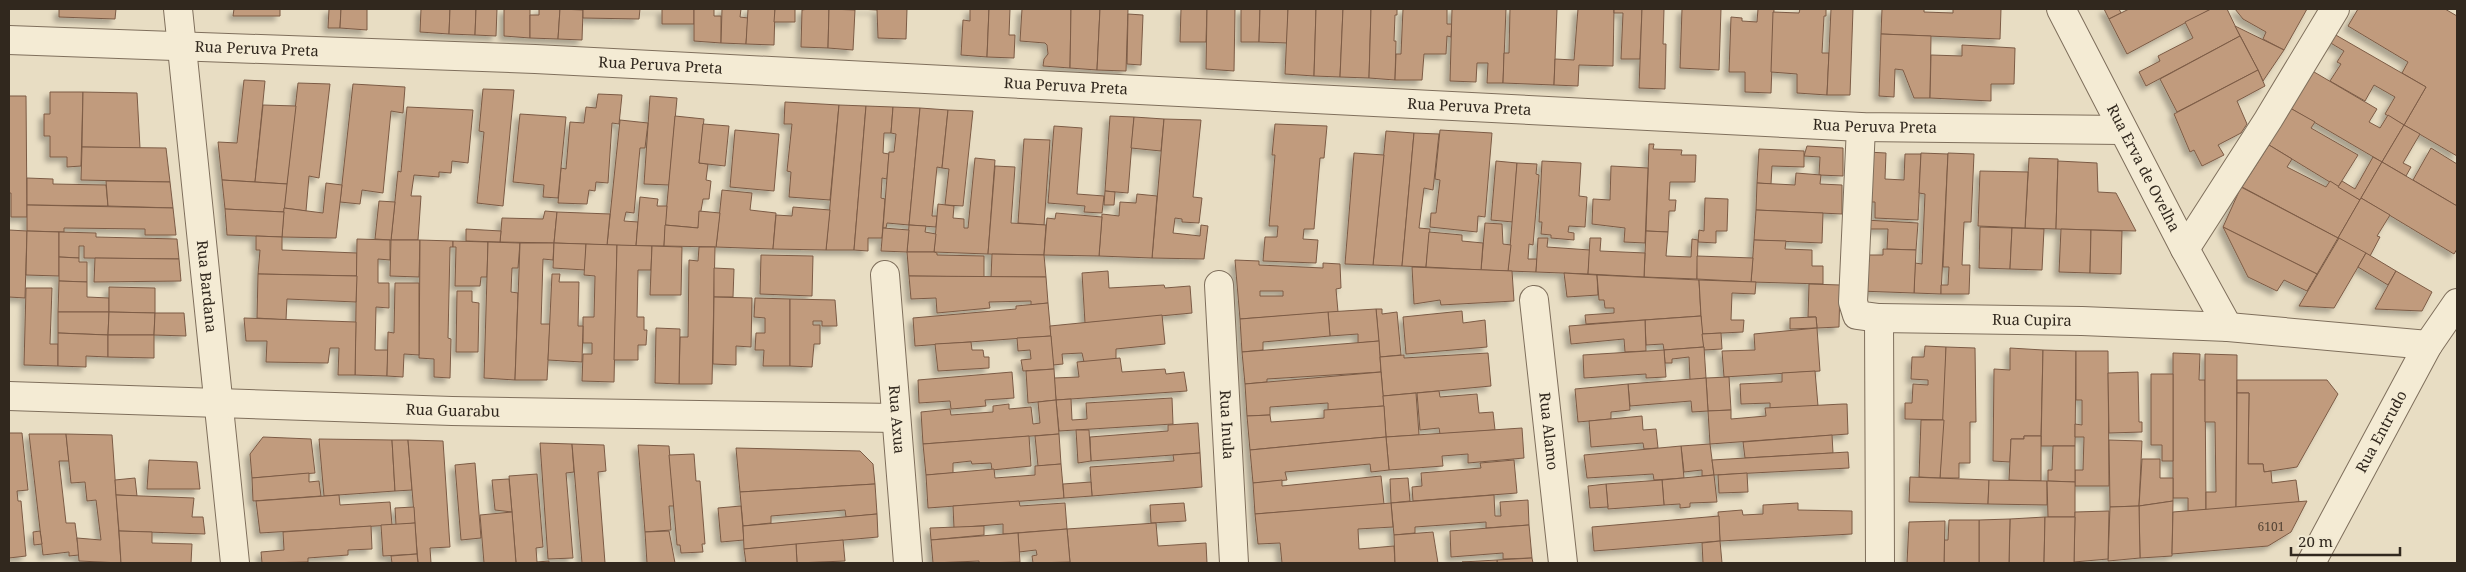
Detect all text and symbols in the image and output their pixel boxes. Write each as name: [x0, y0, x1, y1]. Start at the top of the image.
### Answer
street label: Rua Peruva Preta: [194, 36, 319, 60]
street label: Rua Peruva Preta: [598, 51, 723, 78]
street label: Rua Peruva Preta: [1003, 72, 1129, 98]
street label: Rua Peruva Preta: [1407, 93, 1532, 119]
street label: Rua Erva de Ovelha: [2103, 100, 2185, 235]
street label: Rua Peruva Preta: [1812, 114, 1937, 137]
street label: Rua Bardana: [193, 239, 222, 334]
street label: Rua Cupira: [1992, 309, 2072, 330]
street label: Rua Axua: [885, 384, 910, 455]
street label: Rua Entrudo: [2350, 387, 2411, 476]
street label: Rua Inula: [1216, 389, 1239, 460]
street label: Rua Alamo: [1535, 391, 1564, 471]
street label: Rua Guarabu: [405, 398, 501, 421]
house number: 6101: [2258, 518, 2284, 535]
scale bar: [2291, 524, 2400, 556]
text: 20 m: [2298, 531, 2333, 551]

